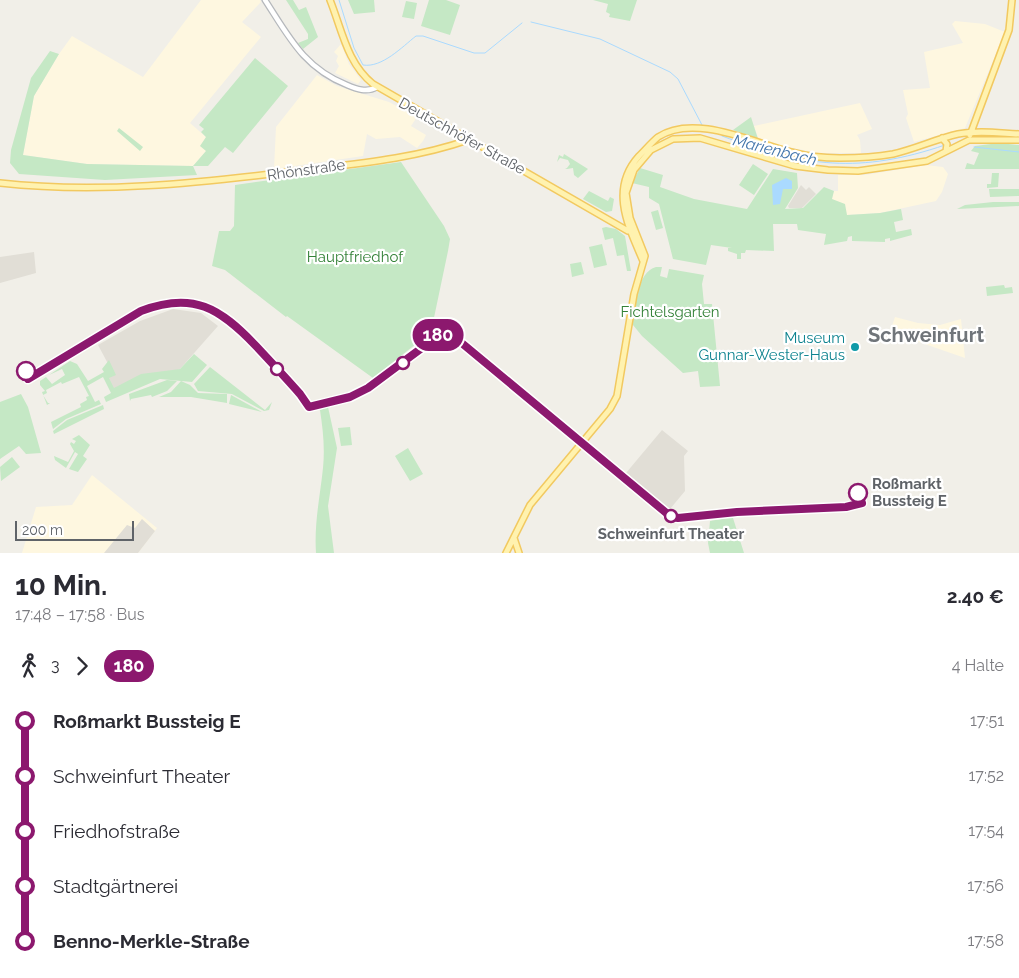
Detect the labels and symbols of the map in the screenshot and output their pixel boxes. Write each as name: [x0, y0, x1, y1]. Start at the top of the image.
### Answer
street label: Deutschhöfer Straße: [396, 94, 529, 178]
water label: Marienbach: [731, 130, 819, 170]
street label: Rhönstraße: [266, 156, 347, 184]
park label: Hauptfriedhof: [307, 248, 404, 266]
park label: Fichtelsgarten: [620, 303, 720, 321]
line badge: 180: [409, 319, 467, 351]
district label: Schweinfurt: [868, 323, 984, 347]
place label: Museum Gunnar-Wester-Haus: [698, 329, 845, 364]
marker: Museum Gunnar-Wester-Haus: [849, 341, 861, 353]
unlabelled marker: [396, 356, 410, 370]
unlabelled marker: [16, 361, 36, 381]
unlabelled marker: [270, 362, 284, 376]
place label: Roßmarkt Bussteig E: [872, 475, 947, 510]
marker: Roßmarkt Bussteig E: [848, 483, 868, 503]
marker: Schweinfurt Theater: [664, 509, 678, 523]
scale bar: [15, 518, 134, 541]
place label: Schweinfurt Theater: [598, 525, 744, 543]

